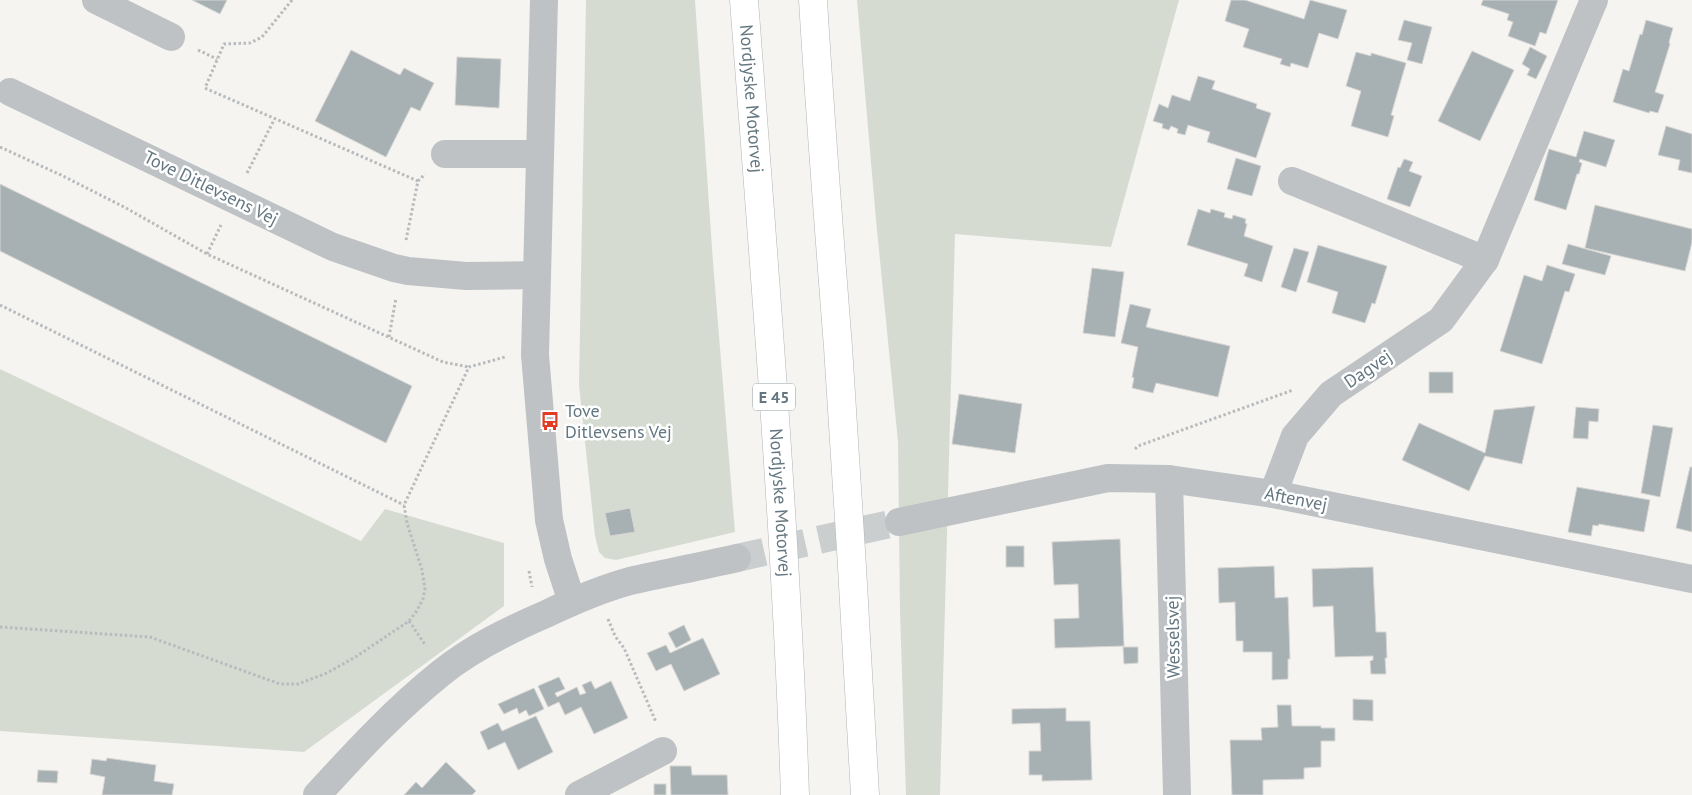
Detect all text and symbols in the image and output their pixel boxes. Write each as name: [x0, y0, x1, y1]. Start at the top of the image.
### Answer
street label: Nordjyske Motorvej: [735, 24, 769, 174]
street label: Tove Ditlevsens Vej: [140, 145, 282, 230]
street label: Dagvej: [1339, 344, 1396, 393]
road number: E 45: [753, 384, 795, 411]
place label: Tove Ditlevsens Vej: [565, 399, 672, 443]
bus stop icon: Tove Ditlevsens Vej: [539, 410, 561, 432]
street label: Nordjyske Motorvej: [765, 428, 797, 578]
street label: Aftenvej: [1263, 481, 1329, 516]
street label: Wesselsvej: [1160, 595, 1185, 679]

